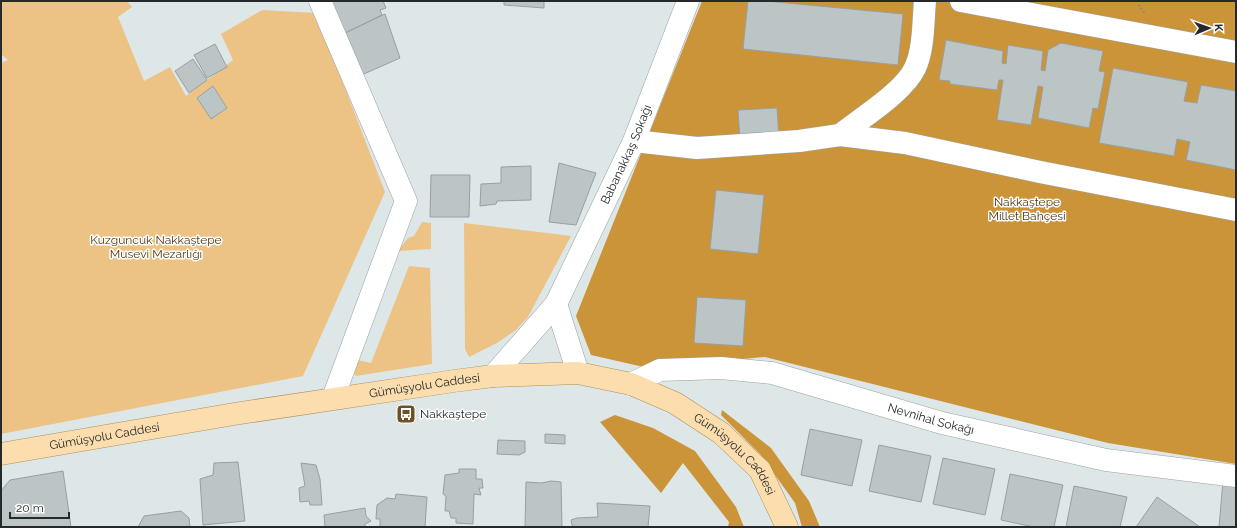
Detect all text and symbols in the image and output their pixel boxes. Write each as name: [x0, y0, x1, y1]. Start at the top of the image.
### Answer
north arrow: [1189, 8, 1229, 48]
text: K: [1212, 24, 1225, 32]
street label: Babanakkaş Sokağı: [598, 103, 654, 206]
park label: Nakkaştepe Millet Bahçesi: [988, 195, 1066, 223]
park label: Kuzguncuk Nakkaştepe Musevi Mezarlığı: [90, 233, 222, 261]
street label: Gümüşyolu Caddesi: [368, 371, 481, 401]
street label: Nevnihal Sokağı: [886, 400, 976, 437]
bus stop icon: Nakkaştepe: [395, 403, 417, 425]
place label: Nakkaştepe: [420, 407, 486, 421]
street label: Gümüşyolu Caddesi: [691, 410, 778, 497]
street label: Gümüşyolu Caddesi: [48, 420, 161, 453]
scale bar: [10, 494, 69, 520]
text: 20 m: [16, 501, 44, 515]

